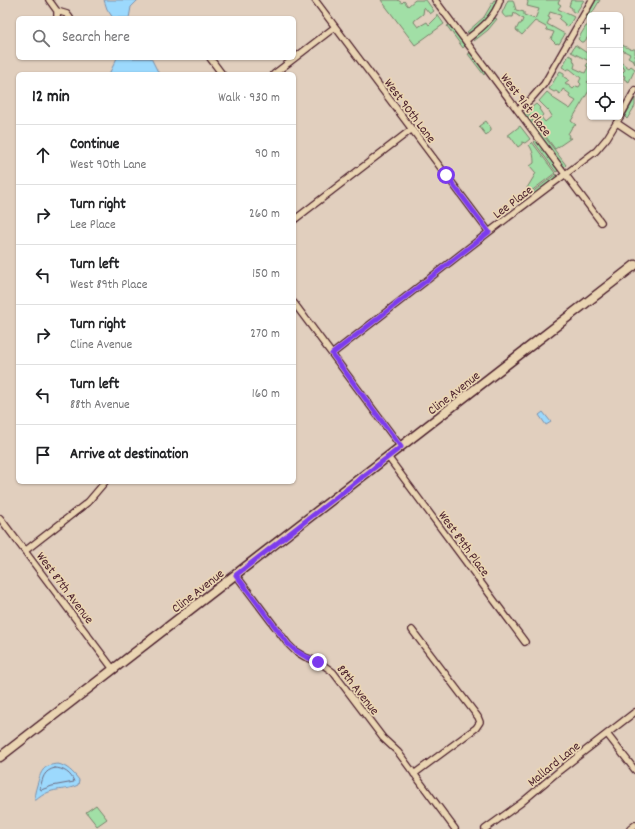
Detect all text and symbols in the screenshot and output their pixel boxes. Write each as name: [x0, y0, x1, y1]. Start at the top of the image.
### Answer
map controls: [587, 12, 623, 120]
button: +: [587, 12, 623, 48]
search box: [16, 16, 296, 60]
icon: search: [30, 27, 52, 49]
text: Search here: [62, 27, 130, 49]
button: −: [587, 48, 623, 84]
street label: West 91st Place: [495, 70, 555, 141]
street label: West 90th Lane: [378, 75, 440, 148]
button: locate: [587, 84, 623, 120]
text: 12 min: [32, 86, 70, 110]
text: Walk · 930 m: [218, 89, 280, 108]
text: Continue: [70, 134, 119, 156]
icon: ahead: [32, 144, 54, 166]
text: 90 m: [255, 145, 280, 164]
text: West 90th Lane: [70, 156, 146, 175]
route start: [437, 166, 455, 184]
street label: Lee Place: [490, 181, 538, 224]
text: Turn right: [70, 194, 126, 216]
icon: right: [32, 204, 54, 226]
text: 260 m: [249, 205, 280, 224]
text: Lee Place: [70, 216, 116, 235]
text: Turn left: [70, 254, 119, 276]
icon: left: [32, 264, 54, 286]
text: 150 m: [252, 265, 280, 284]
text: West 89th Place: [70, 276, 147, 295]
text: Turn right: [70, 314, 126, 336]
icon: right: [32, 324, 54, 346]
text: 270 m: [250, 325, 280, 344]
text: Cline Avenue: [70, 336, 132, 355]
street label: Cline Avenue: [424, 367, 485, 421]
text: Turn left: [70, 374, 119, 396]
icon: left: [32, 384, 54, 406]
text: 160 m: [252, 385, 280, 404]
text: 88th Avenue: [70, 396, 130, 415]
icon: arrive: [32, 444, 54, 466]
text: Arrive at destination: [70, 444, 188, 466]
street label: West 89th Place: [433, 508, 494, 582]
street label: West 87th Avenue: [31, 548, 98, 629]
street label: Cline Avenue: [168, 565, 229, 619]
route end: [309, 653, 327, 671]
street label: 88th Avenue: [331, 661, 383, 720]
street label: Mallard Lane: [524, 738, 585, 792]

